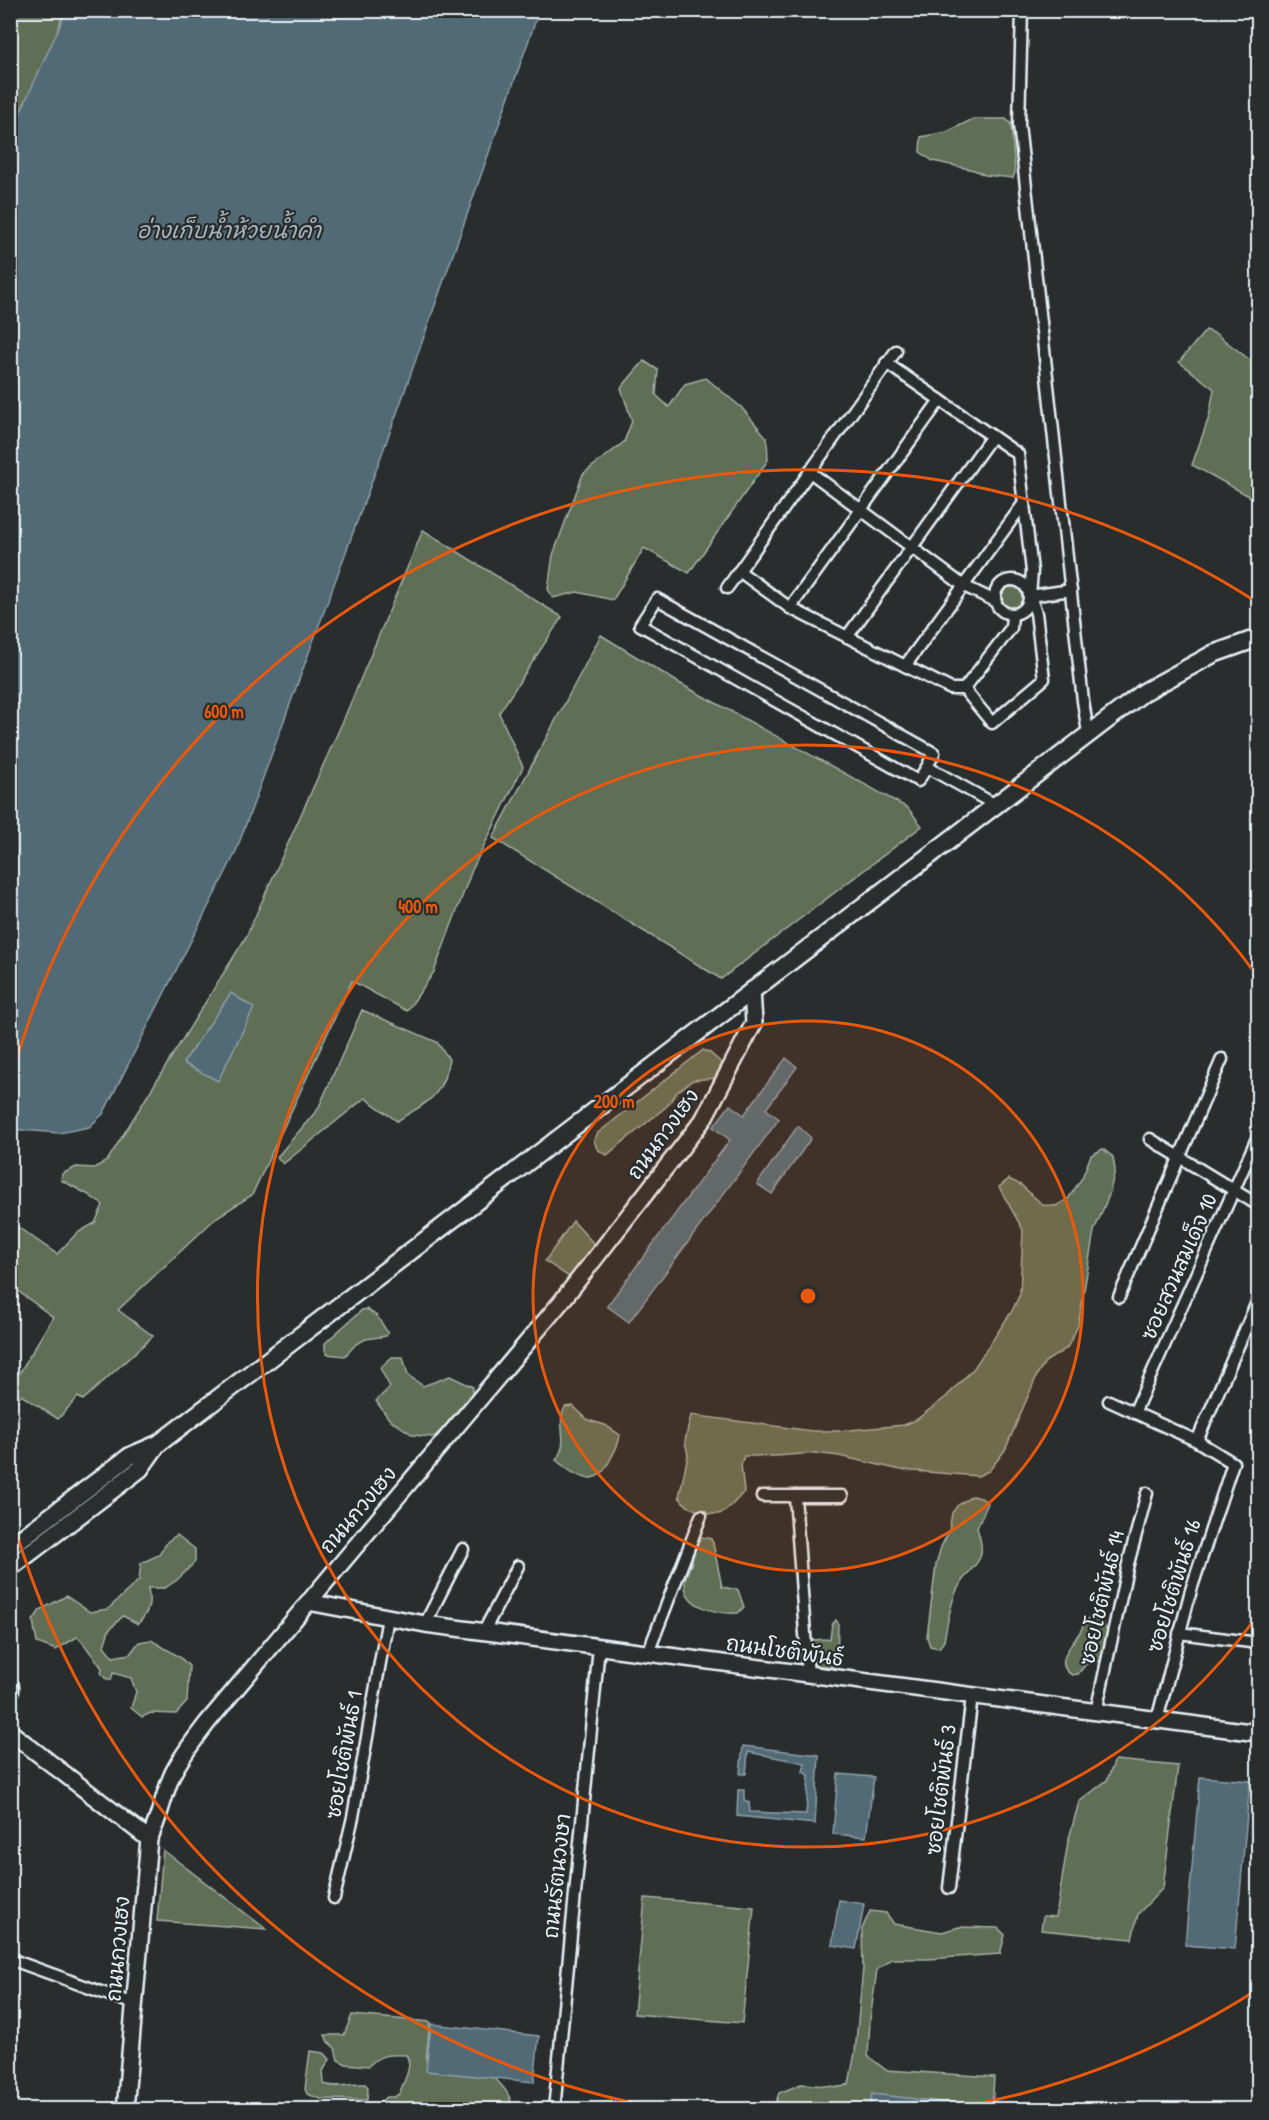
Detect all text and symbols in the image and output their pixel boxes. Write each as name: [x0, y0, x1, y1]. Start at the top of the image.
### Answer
water label: อ่างเก็บน้ำห้วยน้ำคำ: [137, 210, 323, 245]
text: 600 m: [204, 699, 244, 724]
text: 400 m: [398, 894, 438, 919]
street label: ถนนกวงเฮง: [620, 1082, 705, 1185]
text: 200 m: [594, 1089, 634, 1114]
street label: ซอยสวนสมเด็จ 10: [1133, 1189, 1224, 1345]
centre of rings: [798, 1286, 818, 1306]
street label: ถนนกวงเฮง: [312, 1460, 403, 1560]
street label: ซอยโชติพันธ์ 16: [1139, 1516, 1208, 1656]
street label: ซอยโชติพันธ์ 14: [1072, 1528, 1131, 1668]
street label: ถนนโชติพันธ์: [724, 1628, 846, 1673]
street label: ซอยโชติพันธ์ 1: [318, 1689, 369, 1821]
street label: ซอยโชติพันธ์ 3: [918, 1723, 963, 1857]
street label: ถนนรัตนวงษา: [536, 1812, 577, 1940]
street label: ถนนกวงเฮง: [98, 1895, 137, 2003]

